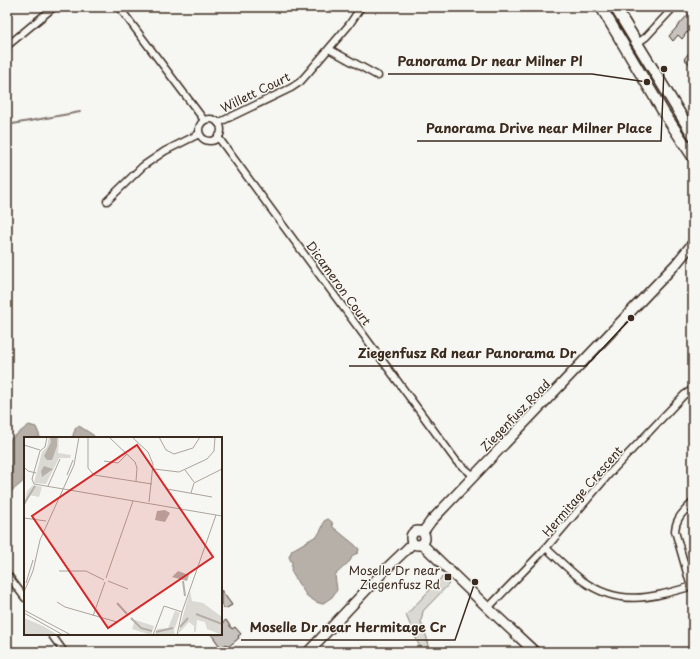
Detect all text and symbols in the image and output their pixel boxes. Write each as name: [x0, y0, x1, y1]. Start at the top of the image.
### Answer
callout: Panorama Dr near Milner Pl: [388, 49, 592, 74]
text: Panorama Dr near Milner Pl: [398, 51, 583, 70]
street label: Willett Court: [217, 67, 293, 117]
callout: Panorama Drive near Milner Place: [417, 116, 661, 141]
text: Panorama Drive near Milner Place: [426, 118, 652, 137]
street label: Dicameron Court: [302, 237, 376, 329]
callout: Ziegenfusz Rd near Panorama Dr: [349, 341, 586, 366]
text: Ziegenfusz Rd near Panorama Dr: [358, 343, 577, 362]
street label: Ziegenfusz Road: [476, 375, 554, 455]
inset map: [24, 437, 222, 635]
street label: Hermitage Crescent: [538, 442, 626, 540]
place label: Moselle Dr near Ziegenfusz Rd: [349, 561, 441, 593]
marker: Moselle Dr near Ziegenfusz Rd: [443, 572, 453, 582]
callout: Moselle Dr near Hermitage Cr: [241, 615, 455, 640]
text: Moselle Dr near Hermitage Cr: [250, 617, 447, 636]

